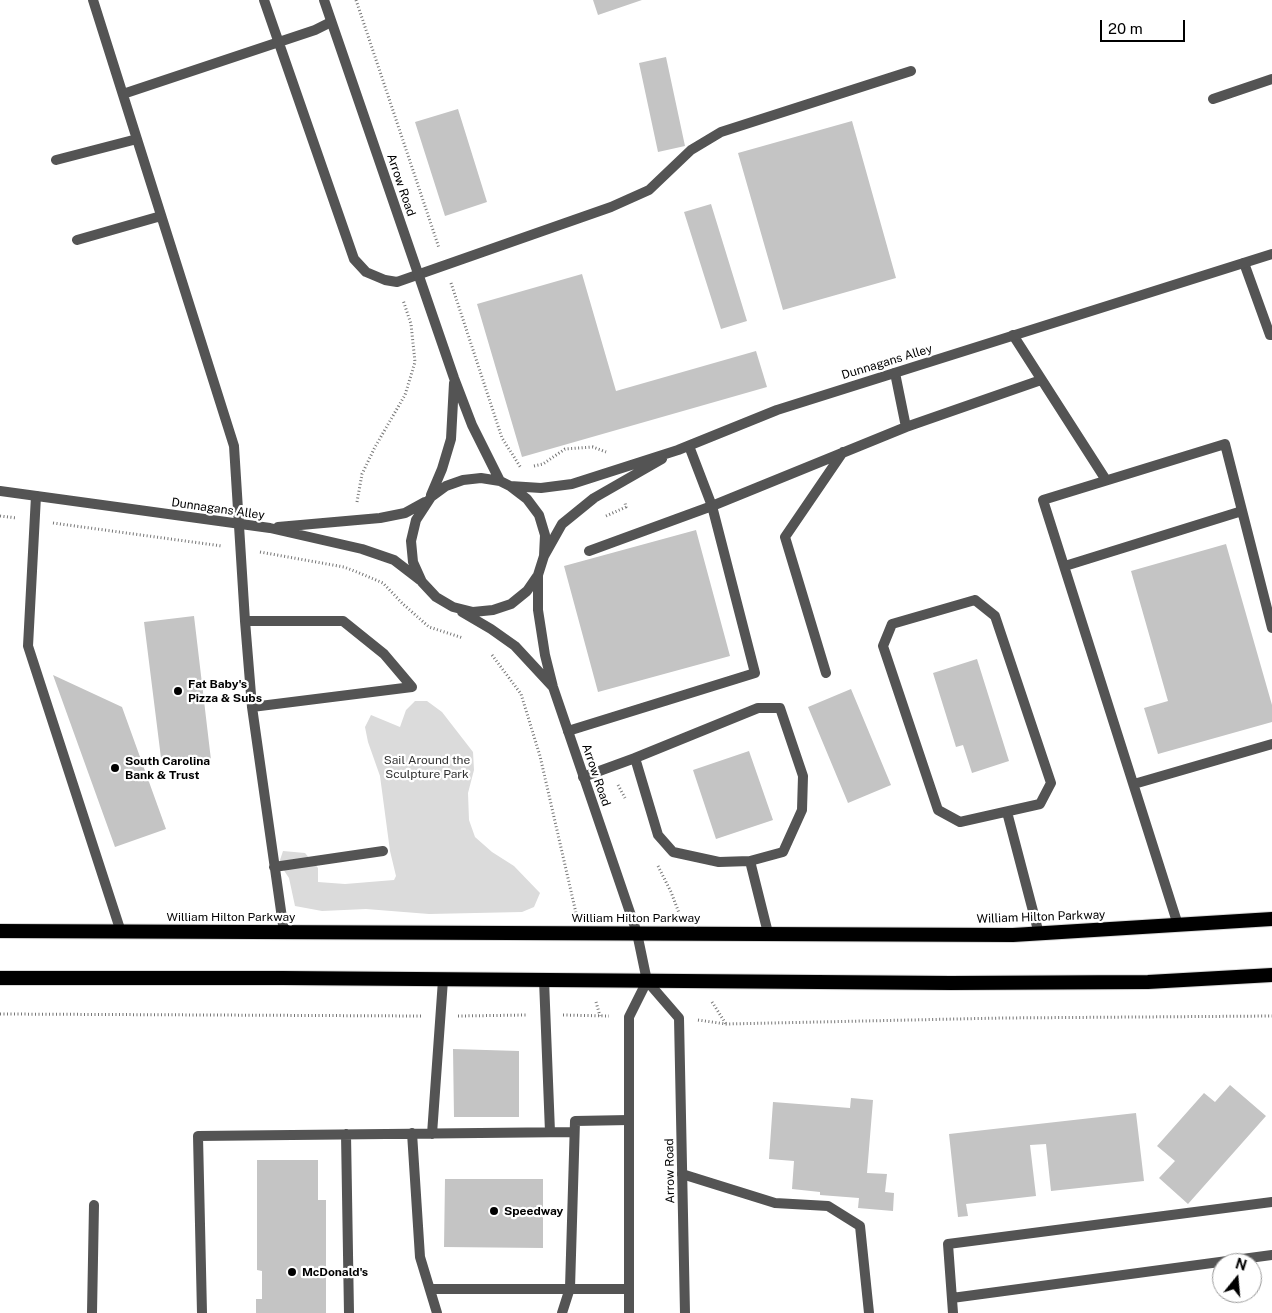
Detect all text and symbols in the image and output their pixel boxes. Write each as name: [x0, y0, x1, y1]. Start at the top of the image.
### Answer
scale bar: [1102, 10, 1187, 42]
text: 20 m: [1108, 20, 1143, 37]
street label: Arrow Road: [384, 152, 418, 218]
street label: Dunnagans Alley: [840, 341, 934, 383]
street label: Dunnagans Alley: [170, 495, 266, 523]
place label: Fat Baby's Pizza & Subs: [188, 677, 262, 705]
marker: Fat Baby's Pizza & Subs: [172, 685, 184, 697]
street label: Arrow Road: [579, 742, 613, 808]
park label: Sail Around the Sculpture Park: [384, 753, 470, 781]
place label: South Carolina Bank & Trust: [125, 754, 210, 782]
marker: South Carolina Bank & Trust: [109, 762, 121, 774]
street label: William Hilton Parkway: [976, 908, 1106, 926]
street label: William Hilton Parkway: [167, 910, 295, 924]
street label: William Hilton Parkway: [572, 911, 700, 925]
street label: Arrow Road: [662, 1138, 678, 1204]
place label: Speedway: [504, 1204, 563, 1218]
marker: Speedway: [488, 1205, 500, 1217]
north arrow: [1212, 1253, 1262, 1303]
text: N: [1234, 1255, 1249, 1274]
place label: McDonald's: [302, 1265, 368, 1279]
marker: McDonald's: [286, 1266, 298, 1278]

